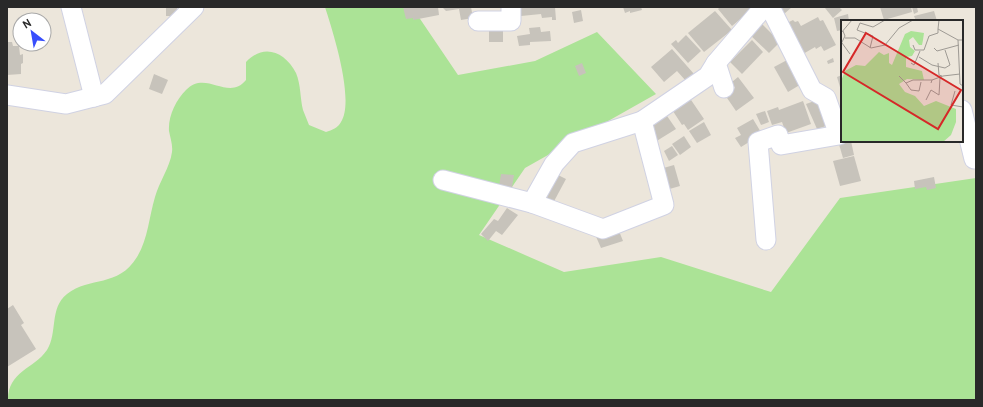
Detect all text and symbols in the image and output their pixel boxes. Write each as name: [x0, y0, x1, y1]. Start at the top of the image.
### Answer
north arrow: [12, 12, 52, 52]
text: N: [20, 16, 34, 32]
inset map: [841, 20, 963, 142]

